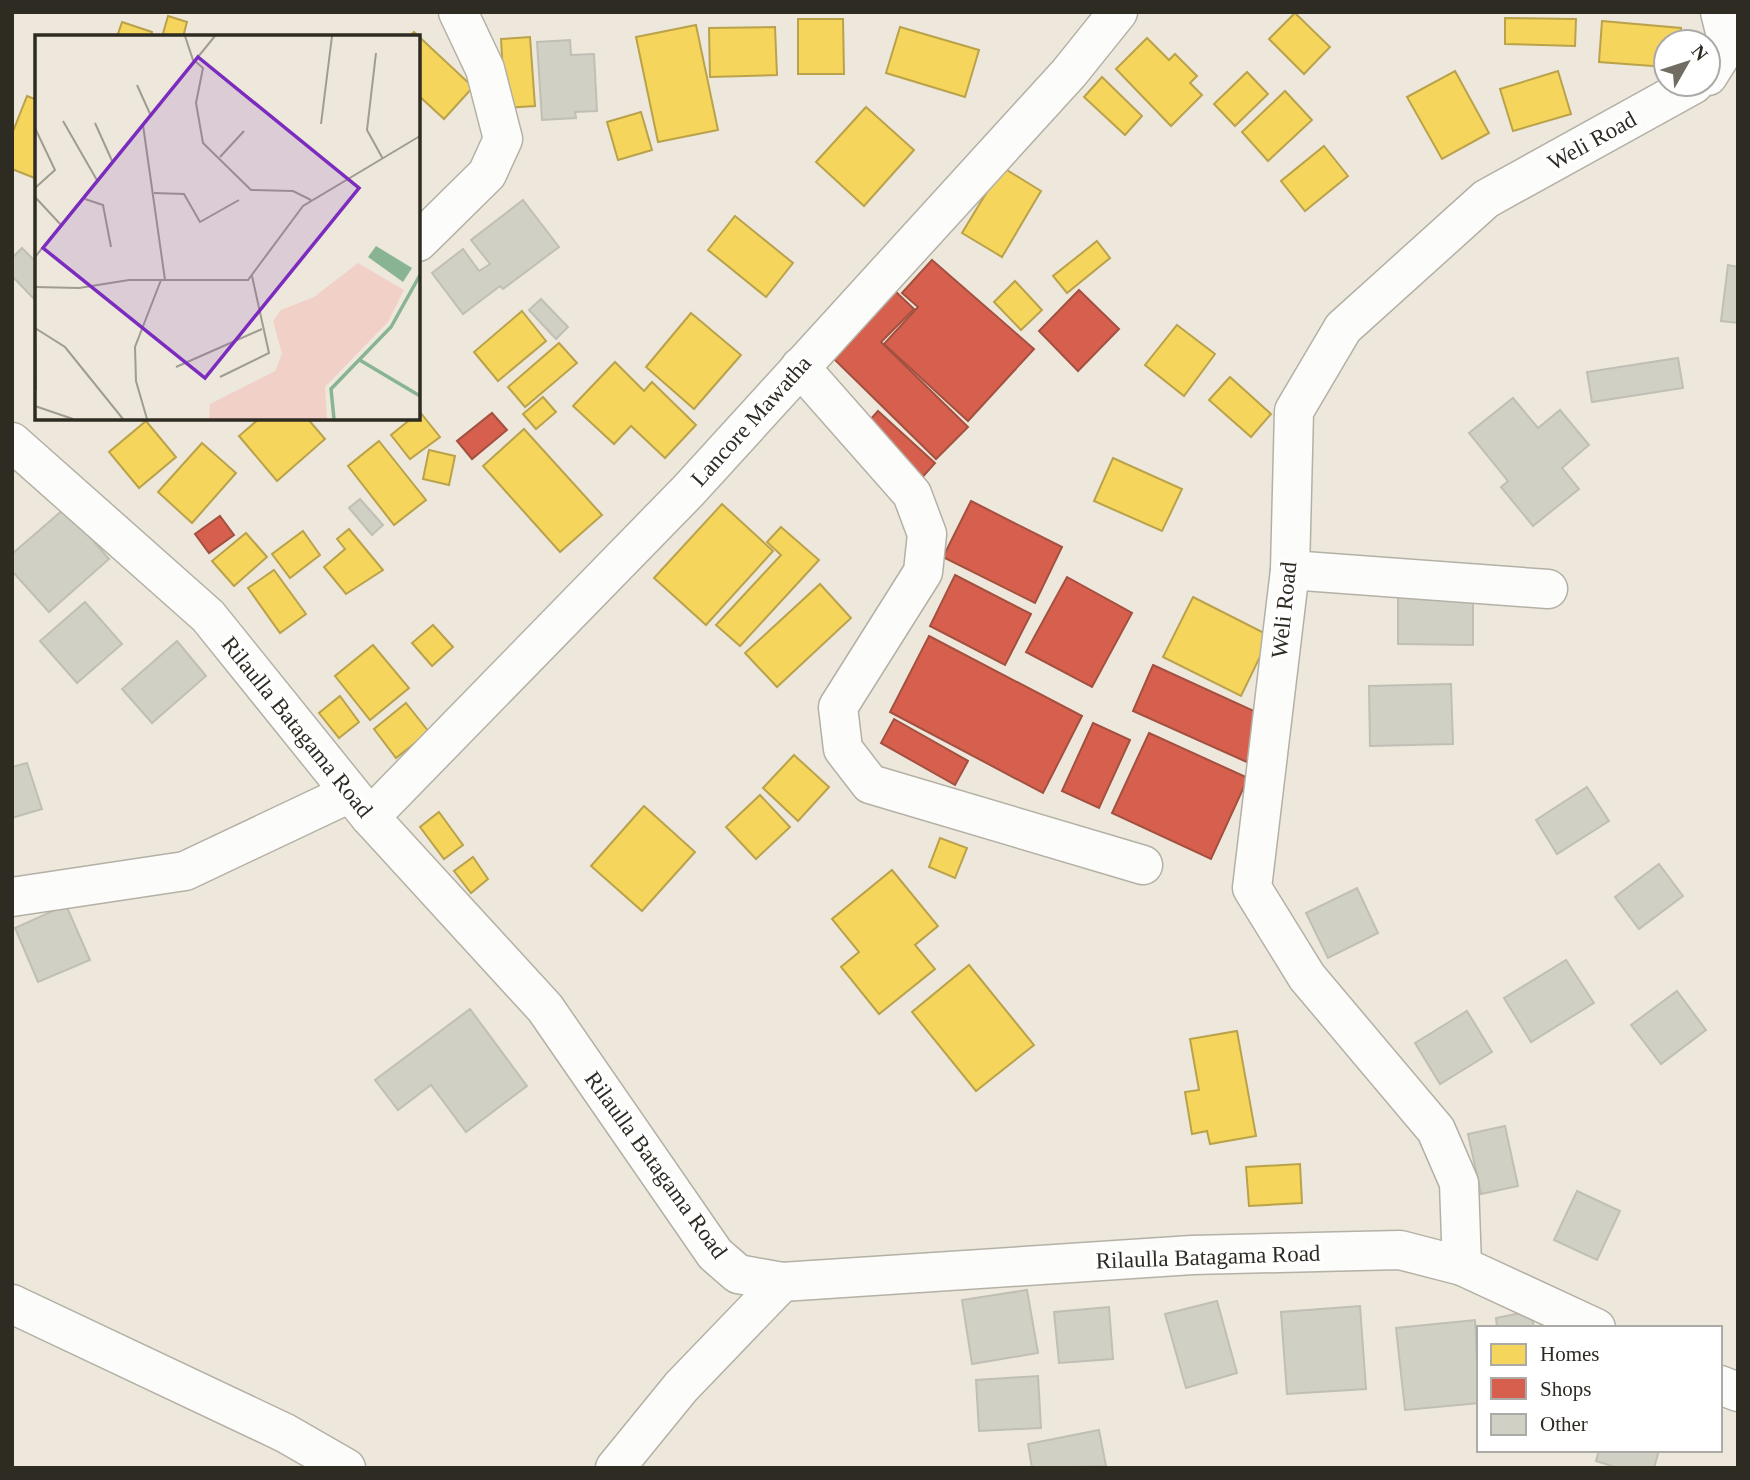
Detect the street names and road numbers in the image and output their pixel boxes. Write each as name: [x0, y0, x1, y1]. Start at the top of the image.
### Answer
street label: Weli Road: [1543, 106, 1641, 175]
street label: Lancore Mawatha: [686, 351, 816, 491]
street label: Weli Road: [1266, 560, 1302, 660]
street label: Rilaulla Batagama Road: [217, 632, 378, 823]
street label: Rilaulla Batagama Road: [580, 1067, 732, 1264]
street label: Rilaulla Batagama Road: [1095, 1241, 1321, 1273]

